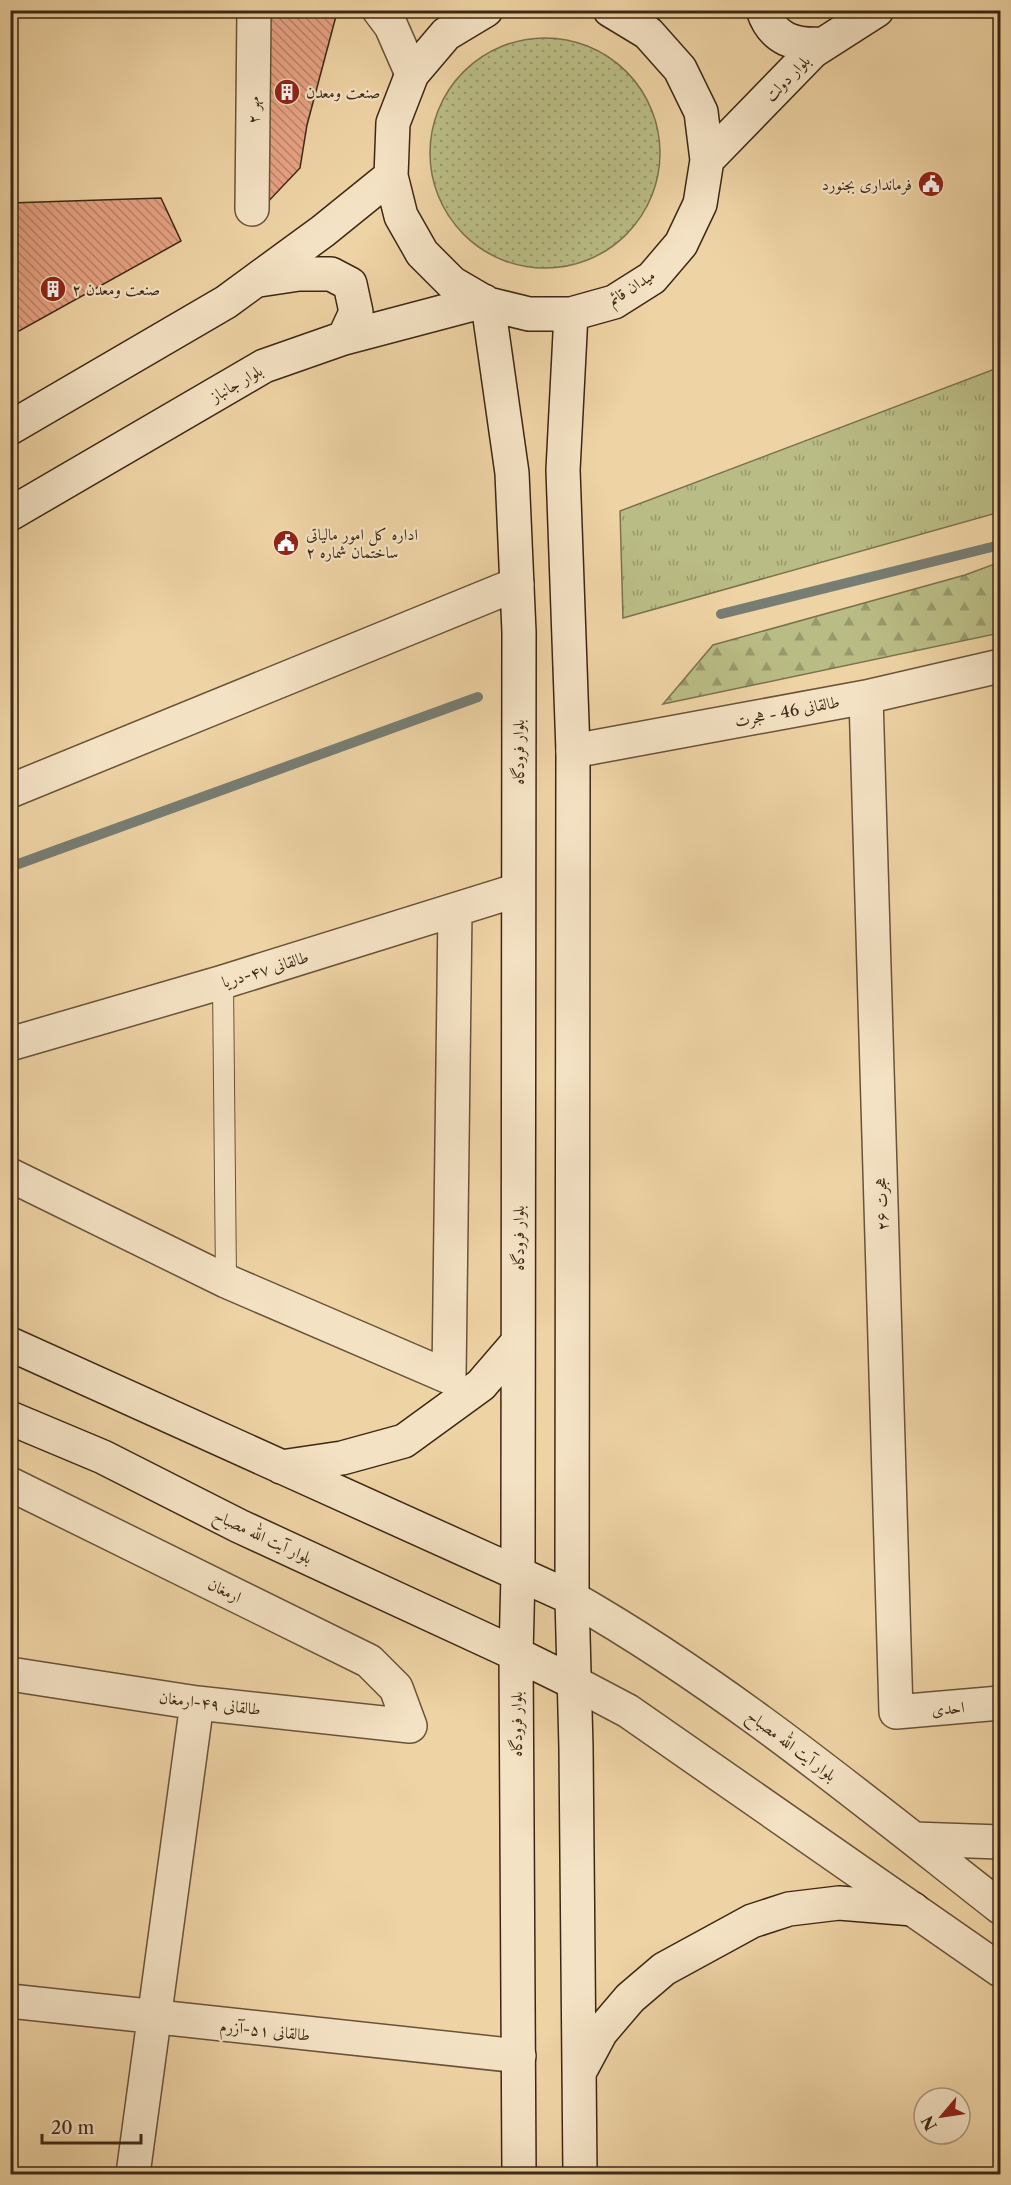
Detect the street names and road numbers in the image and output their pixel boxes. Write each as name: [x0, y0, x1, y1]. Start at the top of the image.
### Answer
street label: بلوار دولت: [760, 51, 814, 105]
street label: مهر ۲: [243, 96, 264, 124]
street label: میدان قائم: [604, 264, 661, 314]
street label: بلوار جانباز: [205, 360, 266, 407]
street label: طالقانی 46 - هجرت: [733, 691, 841, 732]
street label: بلوار فرودگاه: [508, 719, 529, 785]
street label: طالقانی ۴۷-دریا: [219, 946, 311, 993]
street label: هجرت ۲۶: [870, 1177, 893, 1231]
street label: بلوار فرودگاه: [508, 1205, 529, 1271]
street label: بلوار آیت الله مصباح: [208, 1503, 316, 1572]
street label: ارمغان: [205, 1573, 245, 1607]
street label: طالقانی ۴۹-ارمغان: [158, 1687, 262, 1719]
street label: بلوار فرودگاه: [506, 1691, 527, 1757]
street label: احدی: [931, 1697, 965, 1719]
street label: بلوار آیت الله مصباح: [740, 1703, 842, 1789]
street label: طالقانی ۵۱-آزرم: [218, 2015, 311, 2050]

